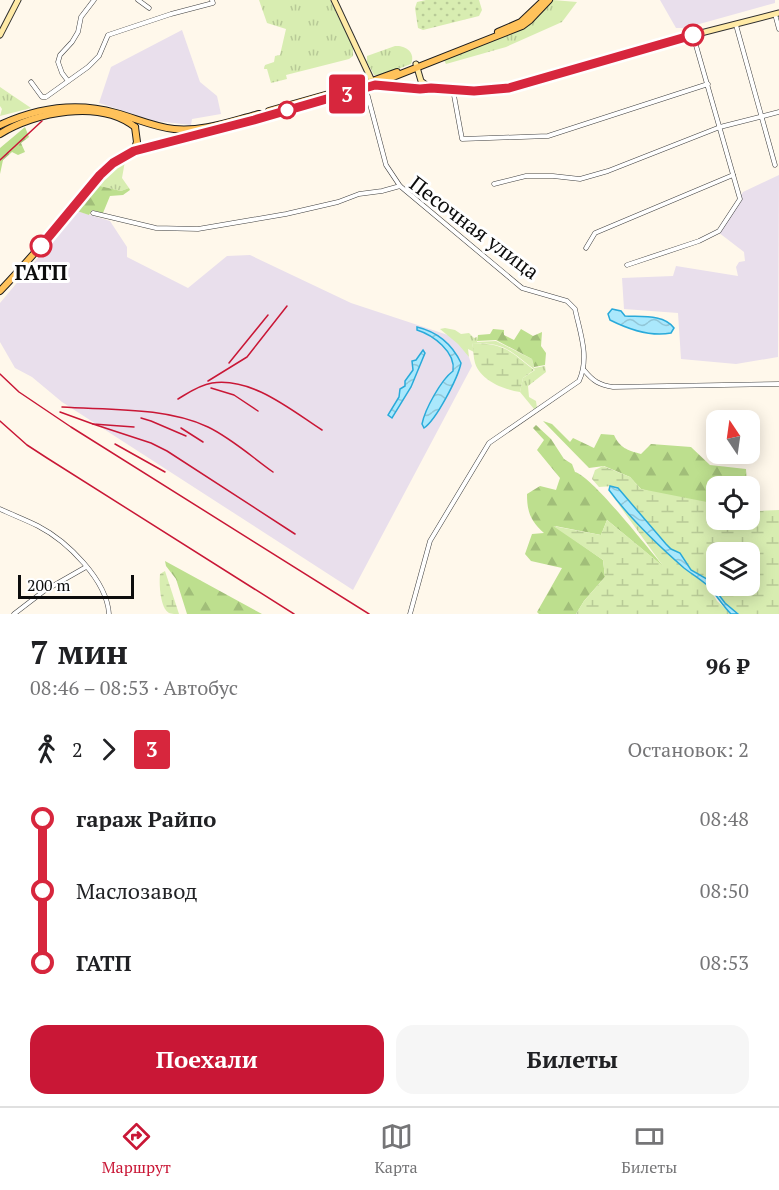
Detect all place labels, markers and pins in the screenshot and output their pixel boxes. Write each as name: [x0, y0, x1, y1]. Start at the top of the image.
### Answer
unlabelled marker: [682, 24, 704, 46]
unlabelled marker: [278, 101, 296, 119]
marker: ГАТП: [30, 235, 52, 257]
place label: ГАТП: [15, 258, 68, 286]

